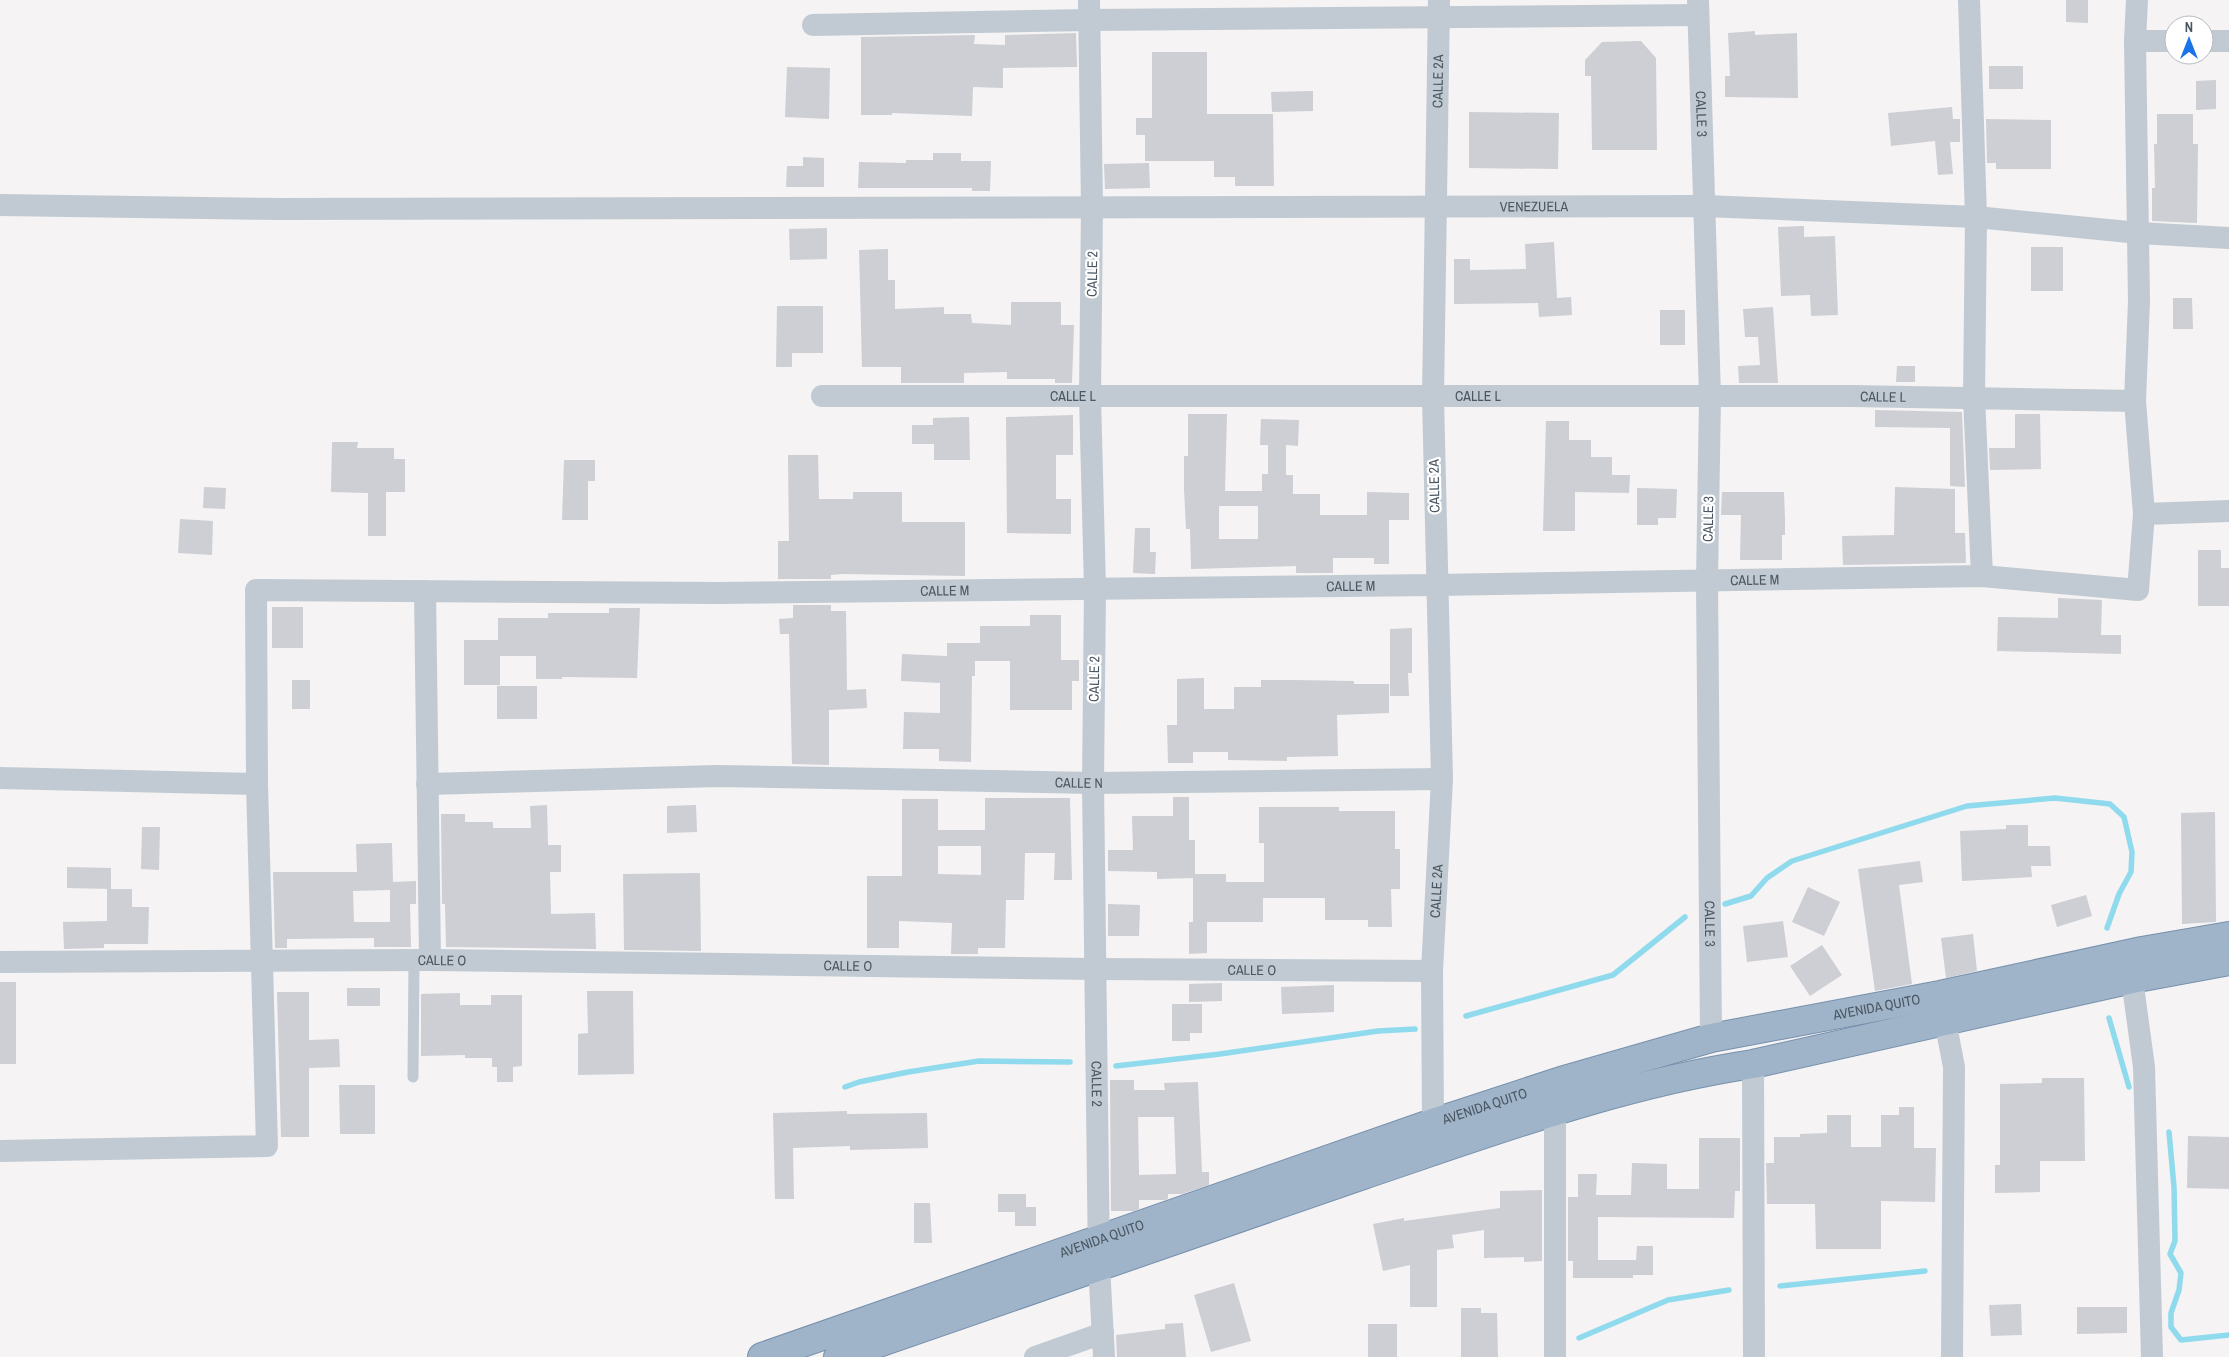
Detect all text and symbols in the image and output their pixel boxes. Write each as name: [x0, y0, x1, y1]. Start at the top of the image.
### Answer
north arrow: [2164, 15, 2214, 65]
text: N: [2185, 18, 2193, 36]
street label: CALLE 2A: [1428, 54, 1447, 108]
street label: CALLE 3: [1692, 91, 1711, 137]
street label: VENEZUELA: [1500, 197, 1568, 215]
street label: CALLE 2: [1083, 251, 1101, 297]
street label: CALLE L: [1050, 387, 1097, 405]
street label: CALLE L: [1455, 387, 1502, 405]
street label: CALLE L: [1860, 387, 1907, 406]
street label: CALLE 2A: [1425, 459, 1443, 513]
street label: CALLE 3: [1699, 496, 1717, 542]
street label: CALLE M: [1730, 570, 1779, 589]
street label: CALLE M: [1326, 577, 1375, 595]
street label: CALLE M: [920, 581, 969, 600]
street label: CALLE 2: [1085, 656, 1103, 702]
street label: CALLE N: [1055, 773, 1103, 792]
street label: CALLE 2A: [1426, 864, 1447, 918]
street label: CALLE 3: [1701, 901, 1719, 947]
street label: CALLE O: [418, 951, 466, 969]
street label: CALLE O: [824, 956, 872, 975]
street label: CALLE O: [1228, 961, 1276, 979]
street label: AVENIDA QUITO: [1831, 990, 1922, 1024]
street label: CALLE 2: [1087, 1061, 1106, 1107]
street label: AVENIDA QUITO: [1439, 1084, 1530, 1129]
street label: AVENIDA QUITO: [1056, 1215, 1147, 1262]

